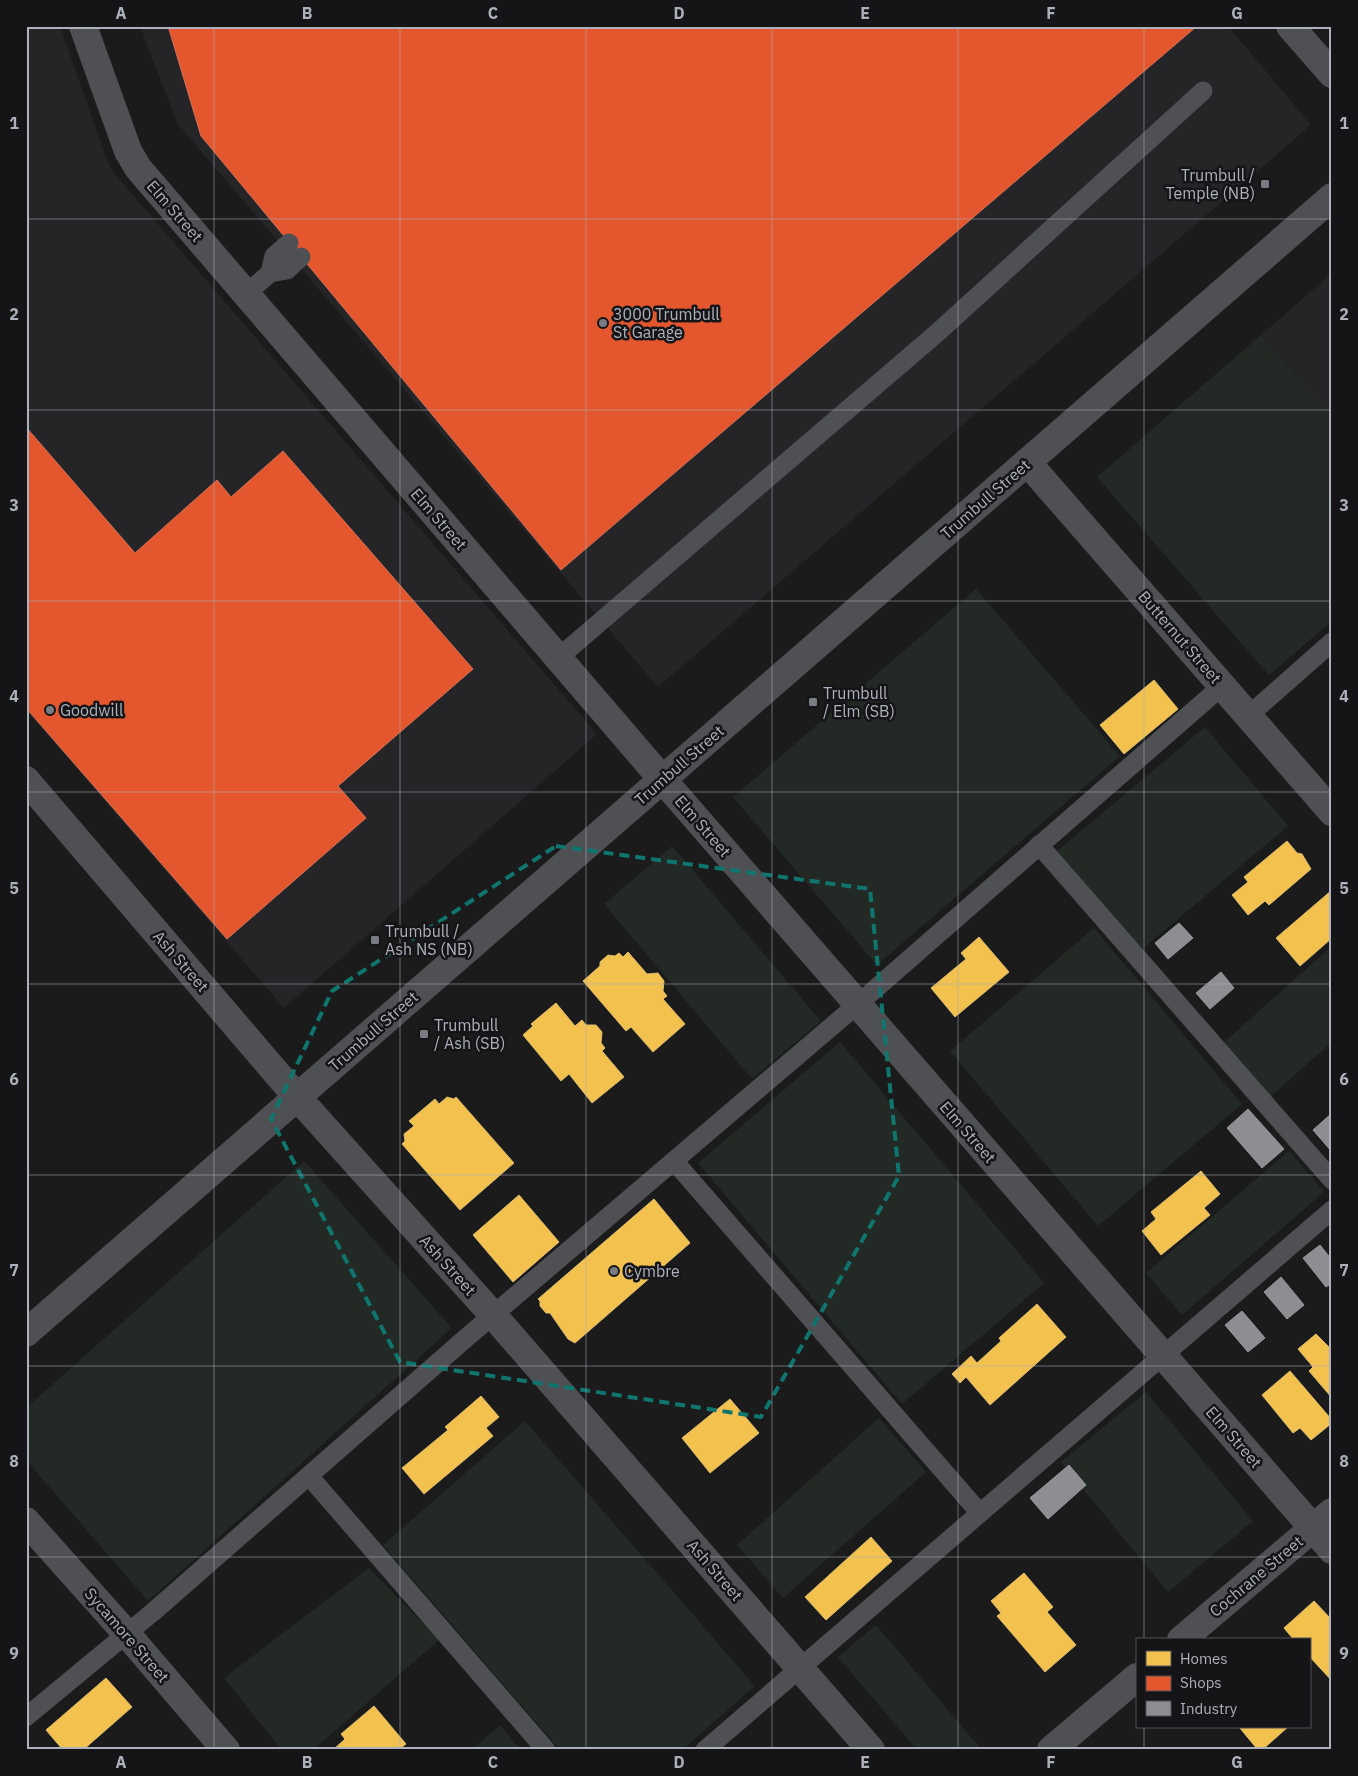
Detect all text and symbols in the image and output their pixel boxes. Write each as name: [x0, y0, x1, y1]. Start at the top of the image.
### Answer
text: A: [116, 3, 127, 23]
text: B: [302, 3, 313, 23]
text: C: [488, 3, 498, 23]
text: D: [673, 3, 685, 23]
text: E: [860, 3, 870, 23]
text: F: [1046, 3, 1056, 23]
text: G: [1231, 3, 1243, 23]
text: 1: [9, 113, 19, 133]
text: 1: [1339, 113, 1349, 133]
place label: Trumbull / Temple (NB): [1165, 165, 1255, 203]
street label: Elm Street: [143, 176, 207, 246]
marker: Trumbull / Temple (NB): [1259, 178, 1271, 190]
text: 2: [9, 304, 19, 324]
place label: 3000 Trumbull St Garage: [613, 304, 720, 342]
text: 2: [1339, 304, 1349, 324]
marker: 3000 Trumbull St Garage: [597, 317, 609, 329]
street label: Trumbull Street: [936, 455, 1034, 543]
street label: Elm Street: [407, 484, 471, 554]
text: 3: [9, 495, 19, 515]
text: 3: [1339, 495, 1349, 515]
street label: Butternut Street: [1134, 586, 1226, 688]
place label: Trumbull / Elm (SB): [823, 683, 895, 721]
text: 4: [9, 686, 19, 706]
text: 4: [1339, 686, 1349, 706]
marker: Trumbull / Elm (SB): [807, 696, 819, 708]
place label: Goodwill: [60, 700, 123, 720]
marker: Goodwill: [44, 704, 56, 716]
street label: Trumbull Street: [630, 721, 728, 809]
street label: Elm Street: [671, 791, 735, 861]
text: 5: [9, 878, 19, 898]
text: 5: [1339, 878, 1349, 898]
place label: Trumbull / Ash NS (NB): [385, 921, 473, 959]
street label: Ash Street: [149, 926, 213, 996]
marker: Trumbull / Ash NS (NB): [369, 934, 381, 946]
street label: Trumbull Street: [324, 987, 422, 1075]
place label: Trumbull / Ash (SB): [434, 1015, 505, 1053]
marker: Trumbull / Ash (SB): [418, 1028, 430, 1040]
text: 6: [9, 1069, 19, 1089]
text: 6: [1339, 1069, 1349, 1089]
street label: Elm Street: [936, 1097, 1000, 1167]
street label: Ash Street: [416, 1231, 480, 1299]
text: 7: [9, 1260, 19, 1280]
text: 7: [1339, 1260, 1349, 1280]
place label: Cymbre: [624, 1261, 680, 1281]
marker: Cymbre: [608, 1265, 620, 1277]
street label: Elm Street: [1202, 1402, 1266, 1472]
text: 8: [9, 1451, 19, 1471]
text: 8: [1339, 1451, 1349, 1471]
street label: Cochrane Street: [1205, 1531, 1307, 1621]
street label: Ash Street: [683, 1535, 747, 1605]
street label: Sycamore Street: [80, 1584, 174, 1686]
legend: [1136, 1638, 1310, 1728]
text: 9: [9, 1643, 19, 1663]
text: 9: [1339, 1643, 1349, 1663]
text: Homes: [1180, 1649, 1228, 1668]
text: Shops: [1180, 1673, 1222, 1692]
text: Industry: [1180, 1699, 1238, 1718]
text: A: [116, 1752, 127, 1772]
text: B: [302, 1752, 313, 1772]
text: C: [488, 1752, 498, 1772]
text: D: [673, 1752, 685, 1772]
text: E: [860, 1752, 870, 1772]
text: F: [1046, 1752, 1056, 1772]
text: G: [1231, 1752, 1243, 1772]

